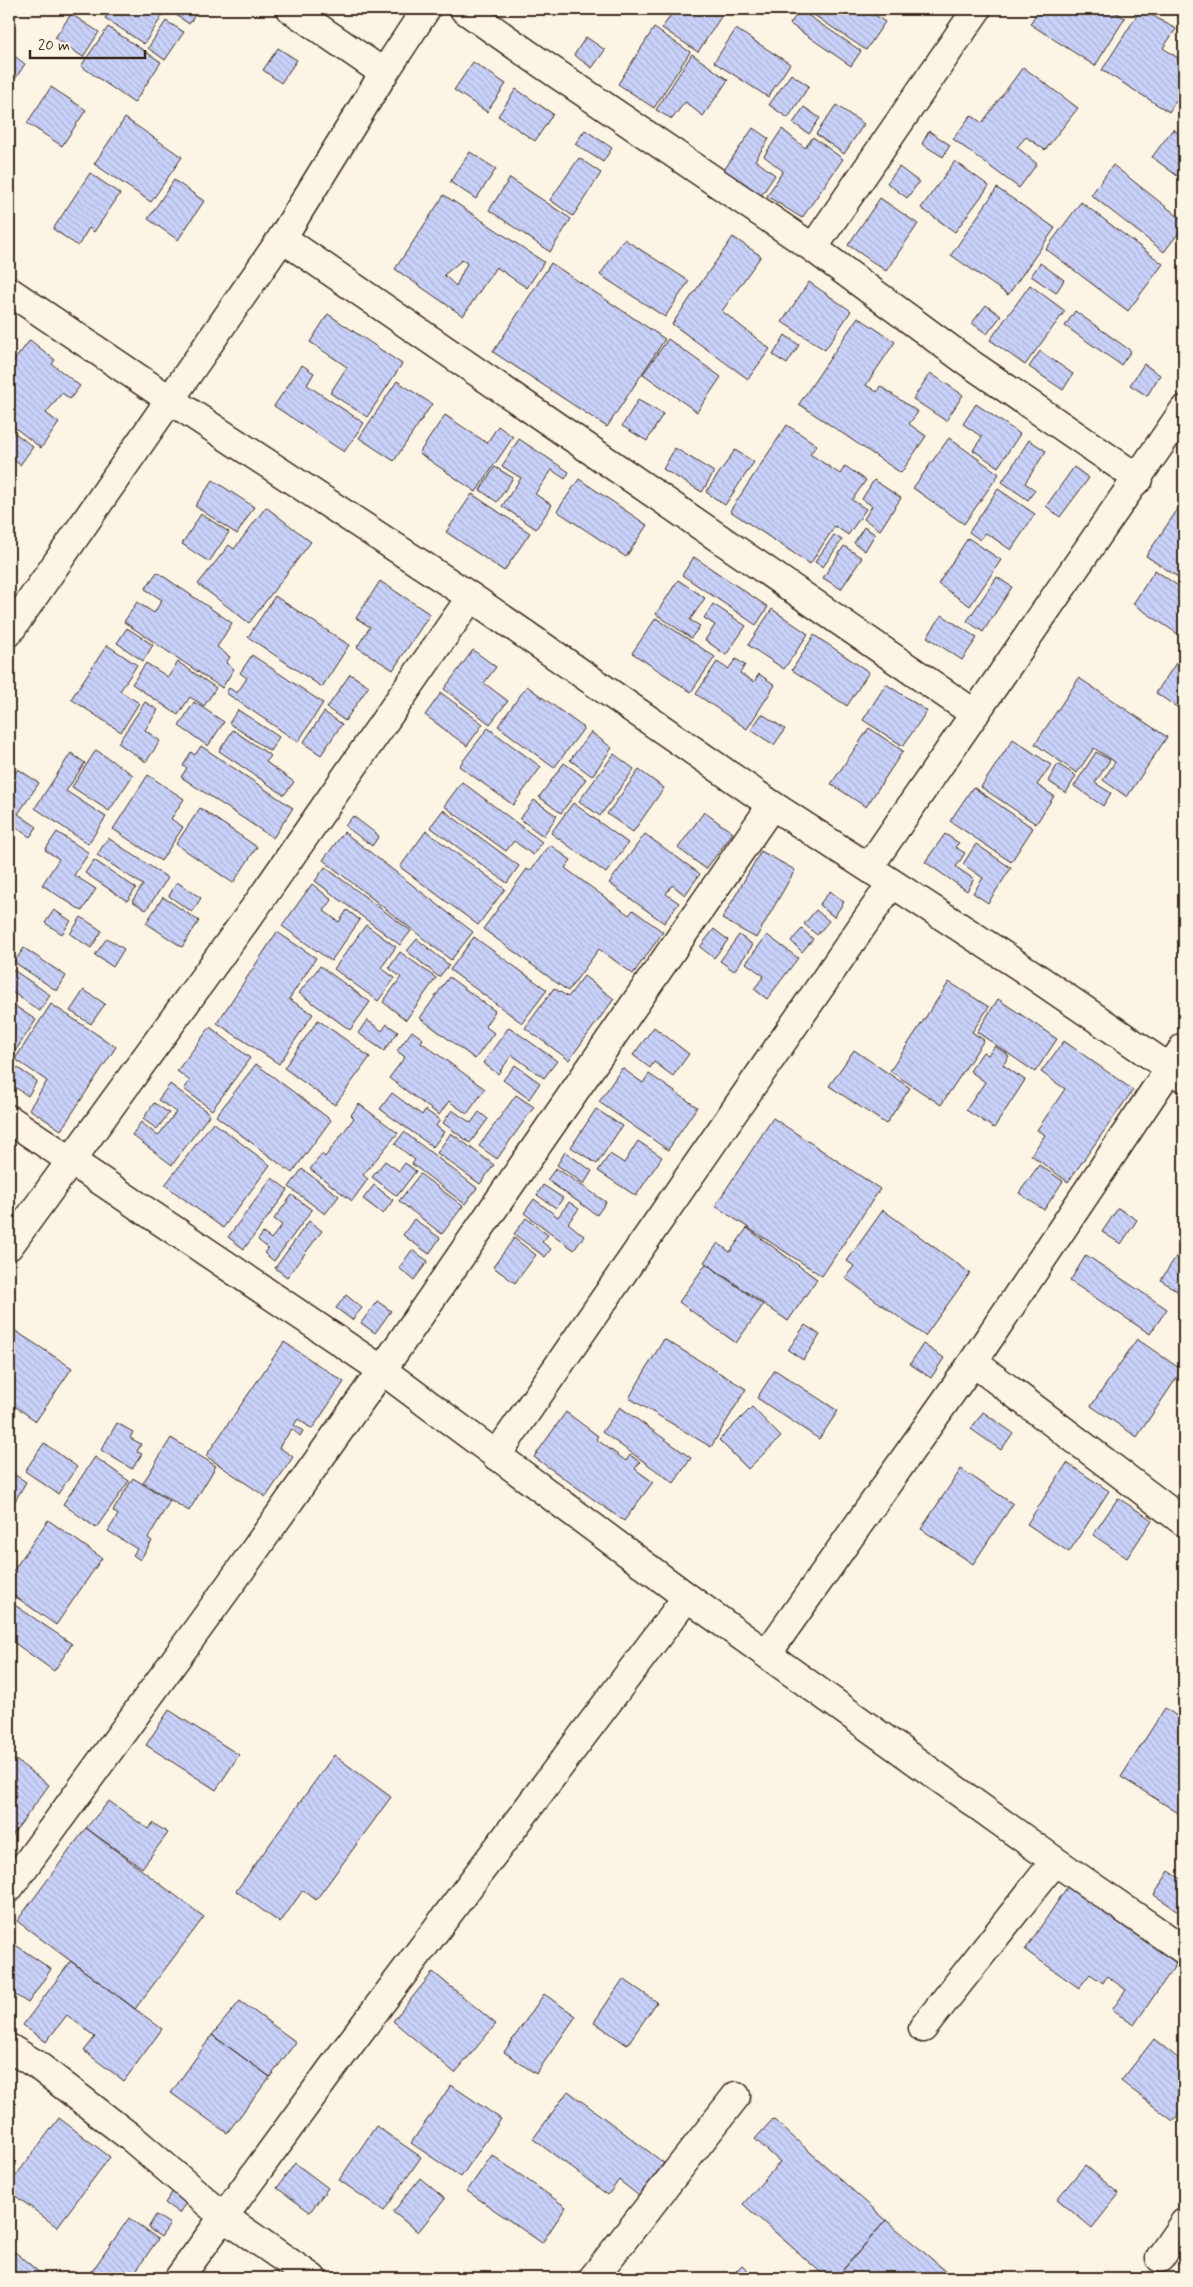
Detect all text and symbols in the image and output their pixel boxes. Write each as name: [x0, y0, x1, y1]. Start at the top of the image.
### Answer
scale bar: [30, 28, 145, 60]
text: 20 m: [38, 36, 70, 56]

